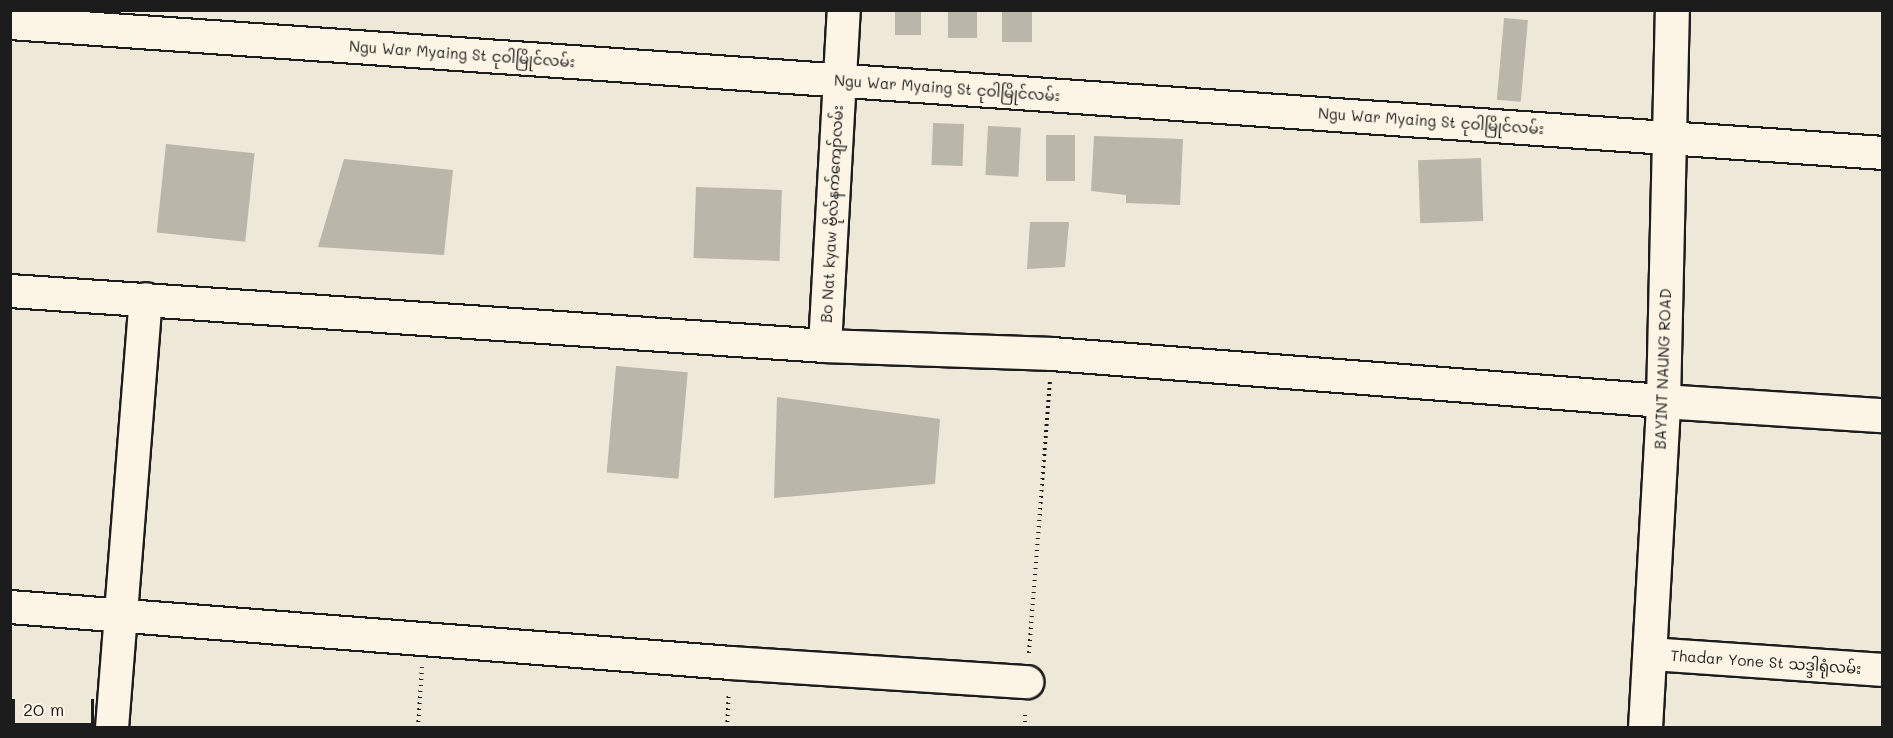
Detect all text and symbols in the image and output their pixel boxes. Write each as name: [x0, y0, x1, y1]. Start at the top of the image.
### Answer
street label: Ngu War Myaing St ငုဝါမြိုင်လမ်း: [348, 37, 576, 71]
street label: Ngu War Myaing St ငုဝါမြိုင်လမ်း: [833, 71, 1061, 105]
street label: Ngu War Myaing St ငုဝါမြိုင်လမ်း: [1317, 104, 1545, 138]
street label: Bo Nat kyaw ဗိုလ်နက်ကျော်လမ်း: [817, 105, 847, 323]
street label: BAYINT NAUNG ROAD: [1651, 288, 1675, 450]
street label: Thadar Yone St သဒ္ဒါရုံလမ်း: [1670, 646, 1862, 678]
scale bar: [15, 687, 98, 725]
text: 20 m: [23, 697, 64, 721]

